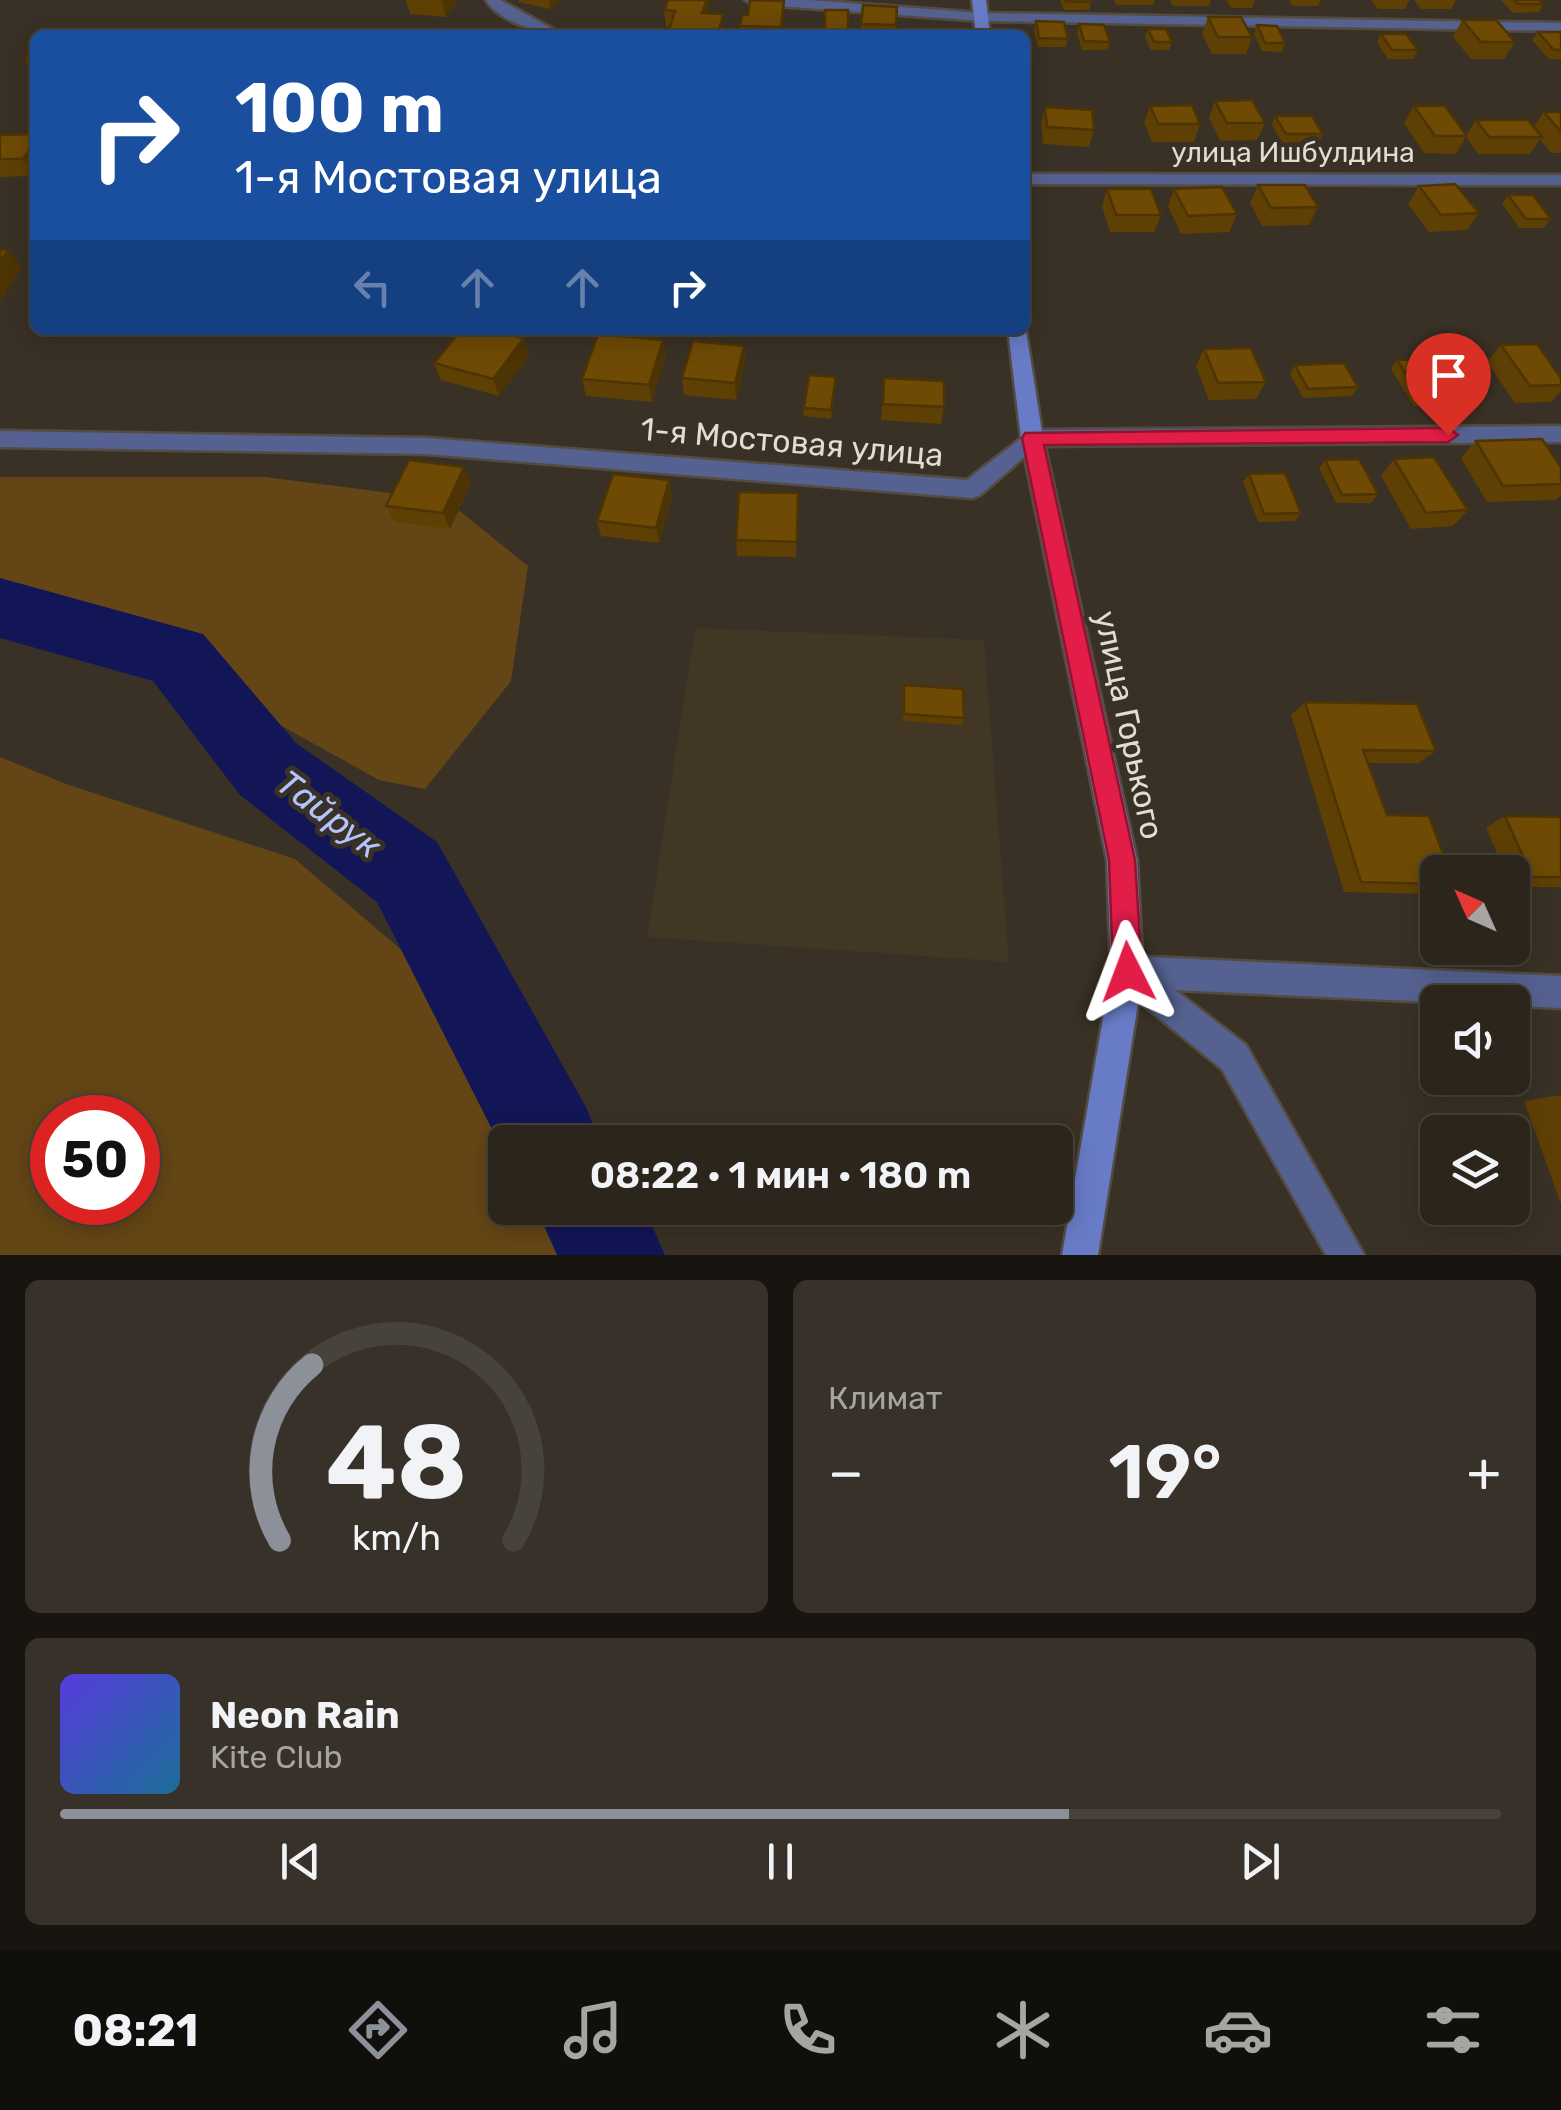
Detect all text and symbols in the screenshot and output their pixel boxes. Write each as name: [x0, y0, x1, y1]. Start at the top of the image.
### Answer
text: 100 m: [235, 67, 444, 150]
icon: right: [70, 70, 200, 200]
street label: улица Ишбулдина: [1171, 136, 1415, 169]
text: 1-я Мостовая улица: [235, 151, 662, 204]
icon: left: [345, 260, 400, 315]
icon: ahead: [450, 260, 505, 315]
icon: ahead: [555, 260, 610, 315]
icon: right: [660, 260, 715, 315]
pin: [1406, 333, 1491, 436]
icon: arrive: [1421, 348, 1476, 403]
street label: 1-я Мостовая улица: [639, 410, 945, 474]
street label: улица Горького: [1086, 607, 1172, 843]
water label: Тайрук: [269, 761, 390, 867]
north arrow: [1420, 855, 1530, 965]
map controls: [1420, 855, 1530, 1225]
position arrow: [1076, 920, 1180, 1024]
button: sound: [1420, 985, 1530, 1095]
speed limit sign: 50: [30, 1095, 160, 1225]
button: layers: [1420, 1115, 1530, 1225]
text: 08:22 · 1 мин · 180 m: [590, 1152, 971, 1198]
text: Климат: [828, 1379, 942, 1417]
text: 48: [326, 1401, 467, 1524]
text: 19°: [1109, 1428, 1222, 1517]
text: −: [828, 1440, 864, 1505]
text: +: [1467, 1440, 1501, 1505]
text: km/h: [352, 1517, 441, 1559]
text: Neon Rain: [210, 1692, 400, 1738]
text: Kite Club: [210, 1738, 343, 1776]
icon: previous: [273, 1834, 328, 1889]
icon: pause: [753, 1834, 808, 1889]
icon: next: [1233, 1834, 1288, 1889]
icon: directions: [343, 1995, 413, 2065]
icon: music: [558, 1995, 628, 2065]
icon: phone: [773, 1995, 843, 2065]
icon: climate: [988, 1995, 1058, 2065]
icon: car: [1203, 1995, 1273, 2065]
icon: filters: [1418, 1995, 1488, 2065]
text: 08:21: [73, 2004, 198, 2057]

